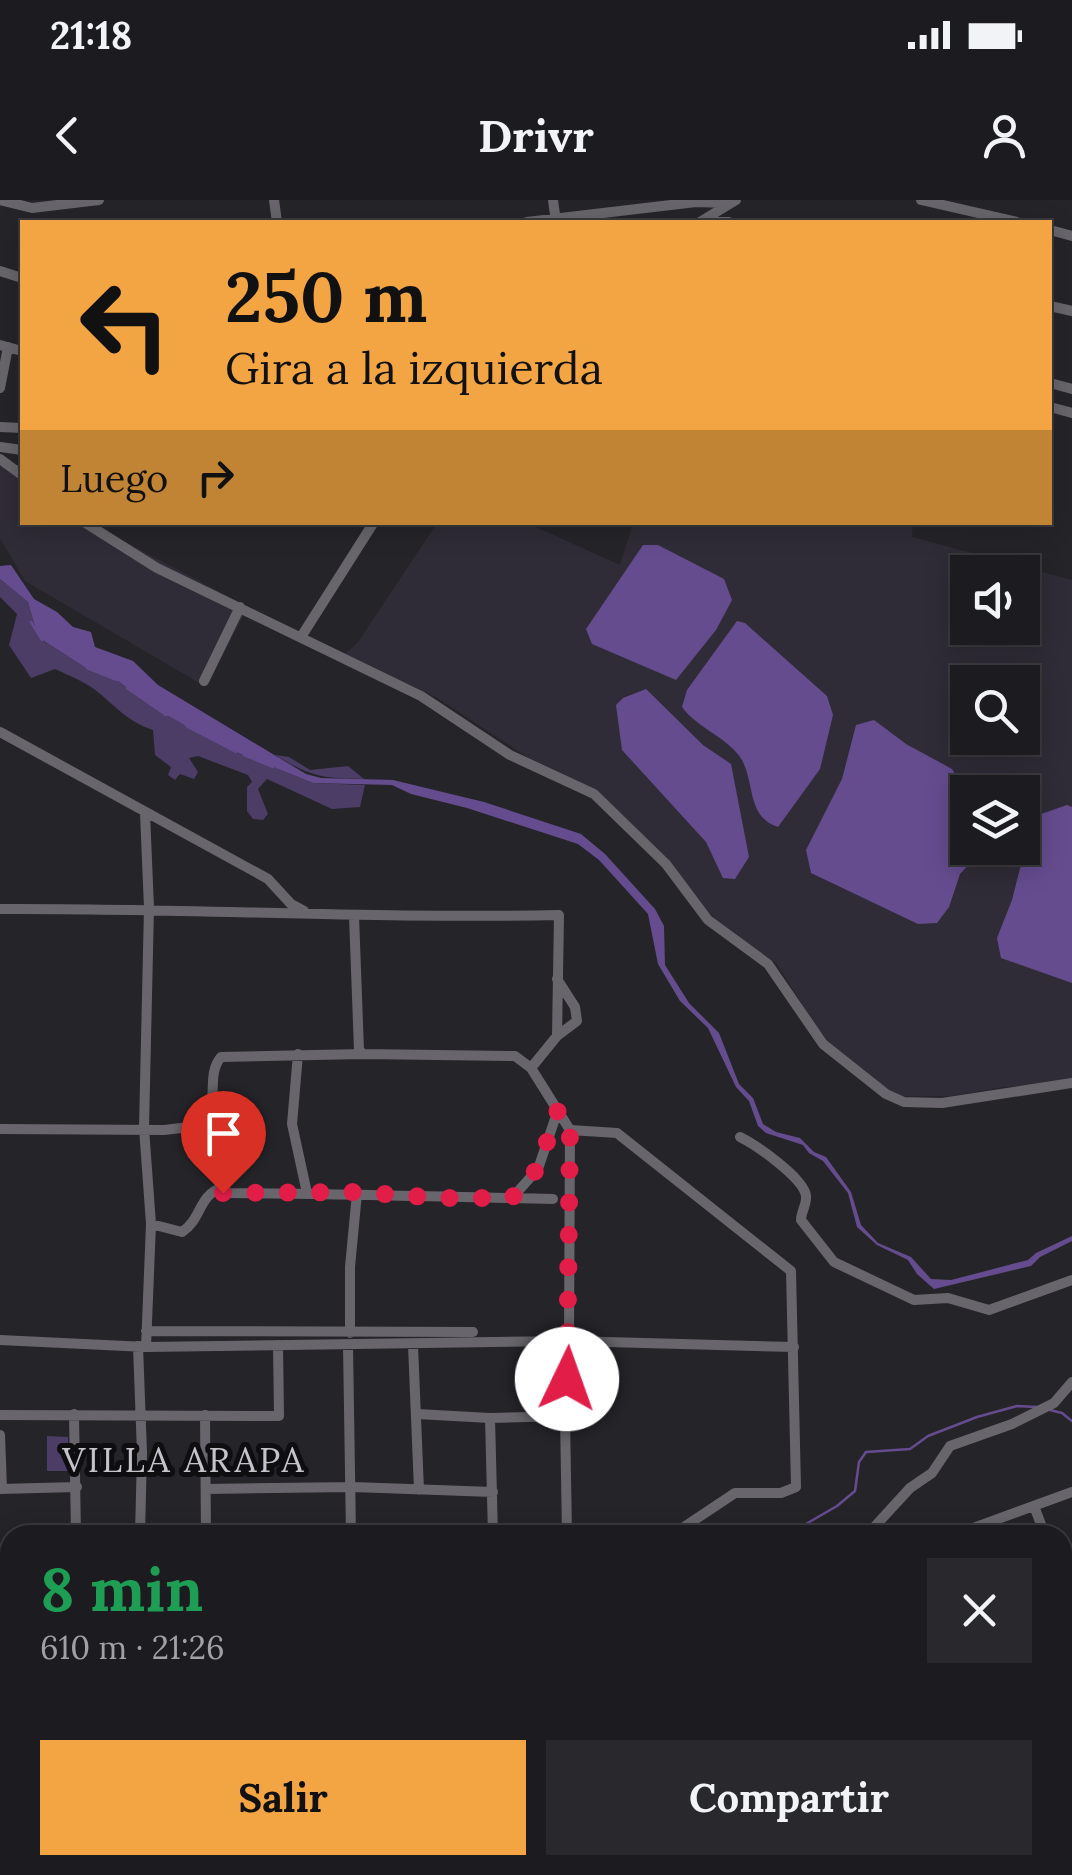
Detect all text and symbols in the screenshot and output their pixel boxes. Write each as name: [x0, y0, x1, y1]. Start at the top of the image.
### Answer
text: 21:18: [50, 11, 132, 59]
text: Drivr: [478, 107, 594, 164]
icon: back: [40, 108, 95, 163]
icon: person: [977, 108, 1032, 163]
text: 250 m: [225, 252, 427, 341]
icon: left: [60, 260, 190, 390]
text: Gira a la izquierda: [225, 339, 603, 396]
icon: right: [188, 450, 243, 505]
text: Luego: [60, 454, 168, 502]
map controls: [950, 555, 1040, 865]
button: sound: [950, 555, 1040, 645]
button: search: [950, 665, 1040, 755]
button: layers: [950, 775, 1040, 865]
pin: [181, 1091, 266, 1194]
icon: arrive: [196, 1106, 251, 1161]
position arrow: [515, 1327, 619, 1431]
district label: VILLA ARAPA: [61, 1437, 306, 1482]
text: 8 min: [40, 1551, 203, 1627]
button: close: [927, 1558, 1032, 1663]
text: 610 m · 21:26: [40, 1627, 224, 1668]
button: Salir: [40, 1740, 526, 1855]
button: Compartir: [546, 1740, 1032, 1855]

